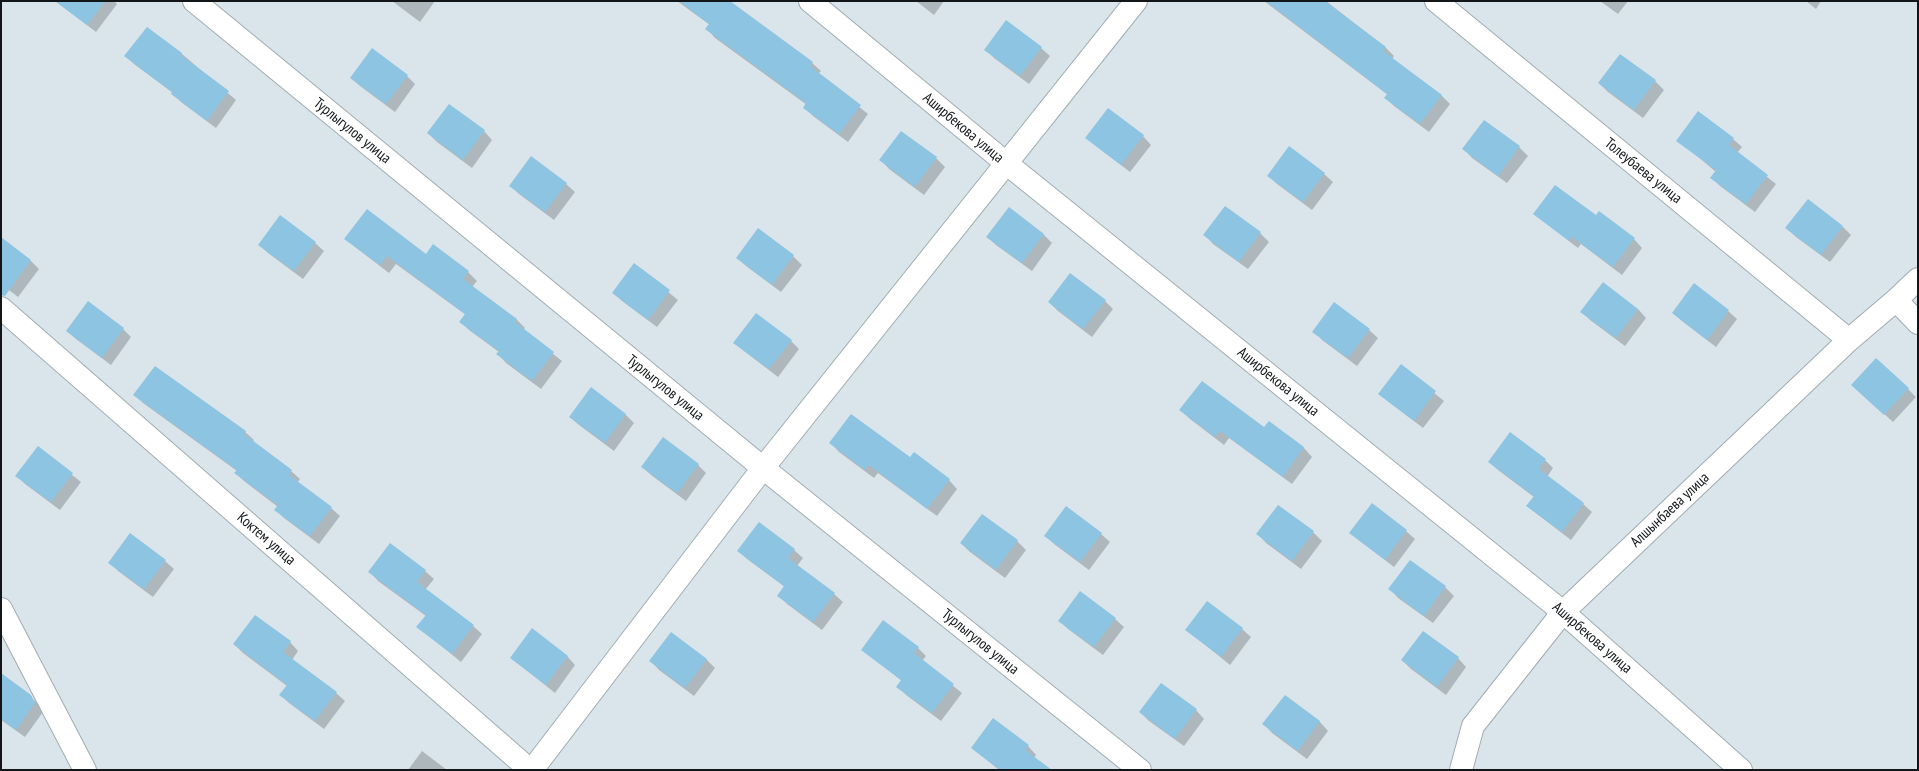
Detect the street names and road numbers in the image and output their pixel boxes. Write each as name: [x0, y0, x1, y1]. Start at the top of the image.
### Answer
street label: Аширбекова улица: [919, 89, 1007, 167]
street label: Турлыгулов улица: [310, 94, 394, 168]
street label: Толеубаева улица: [1601, 134, 1685, 208]
street label: Аширбекова улица: [1234, 344, 1322, 420]
street label: Турлыгулов улица: [623, 351, 707, 425]
street label: Алшынбаева улица: [1627, 469, 1713, 551]
street label: Коктем улица: [233, 509, 299, 569]
street label: Аширбекова улица: [1548, 598, 1636, 678]
street label: Турлыгулов улица: [938, 605, 1022, 679]

